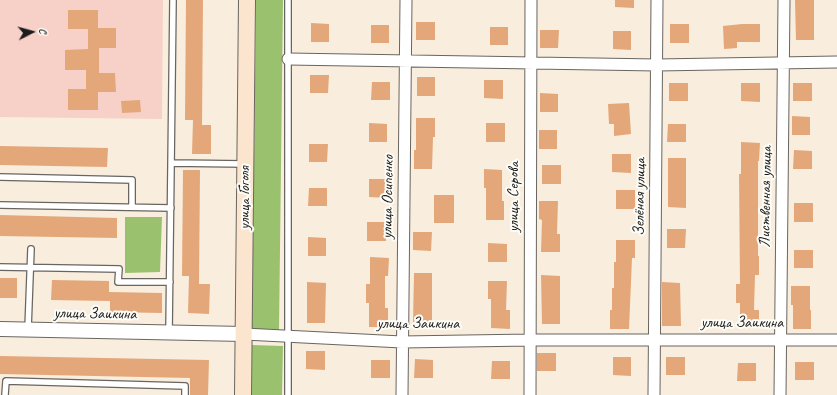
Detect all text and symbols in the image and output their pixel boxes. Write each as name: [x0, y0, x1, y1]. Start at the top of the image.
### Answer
north arrow: [12, 12, 52, 52]
text: С: [37, 27, 51, 34]
street label: Лиственная улица: [756, 146, 776, 248]
street label: улица Осипенко: [378, 155, 398, 239]
street label: Зелёная улица: [630, 158, 650, 236]
street label: улица Серова: [504, 162, 524, 232]
street label: улица Гоголя: [235, 166, 255, 230]
street label: улица Заикина: [54, 304, 136, 324]
street label: улица Заикина: [701, 313, 783, 333]
street label: улица Заикина: [377, 314, 459, 334]

